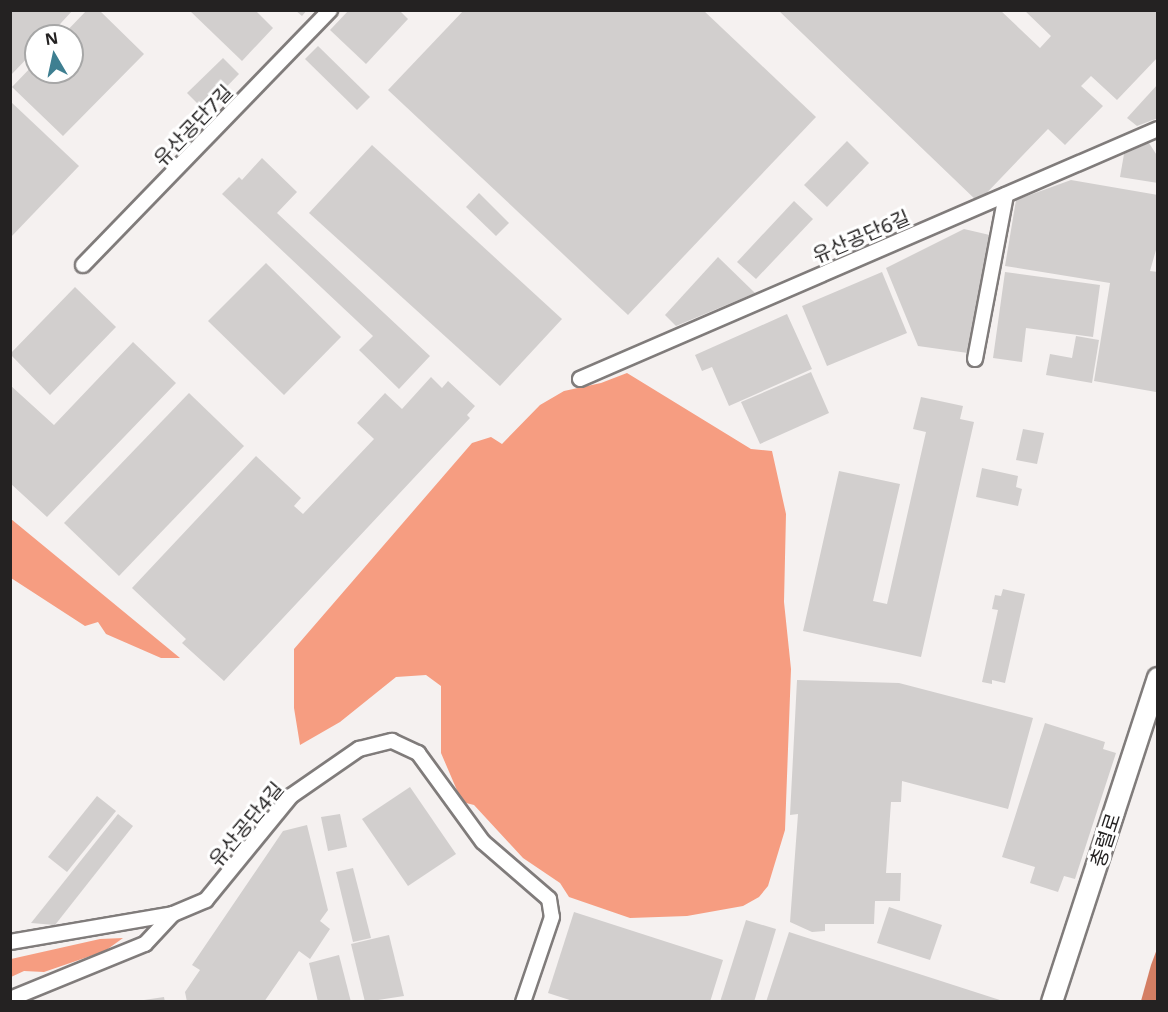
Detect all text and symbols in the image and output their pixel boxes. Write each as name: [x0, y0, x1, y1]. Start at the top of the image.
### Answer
north arrow: [24, 24, 84, 84]
text: N: [43, 26, 60, 50]
street label: 유산공단7길: [148, 79, 238, 171]
street label: 유산공단6길: [809, 205, 913, 267]
street label: 유산공단4길: [204, 777, 288, 871]
street label: 충렬로: [1085, 810, 1125, 870]

